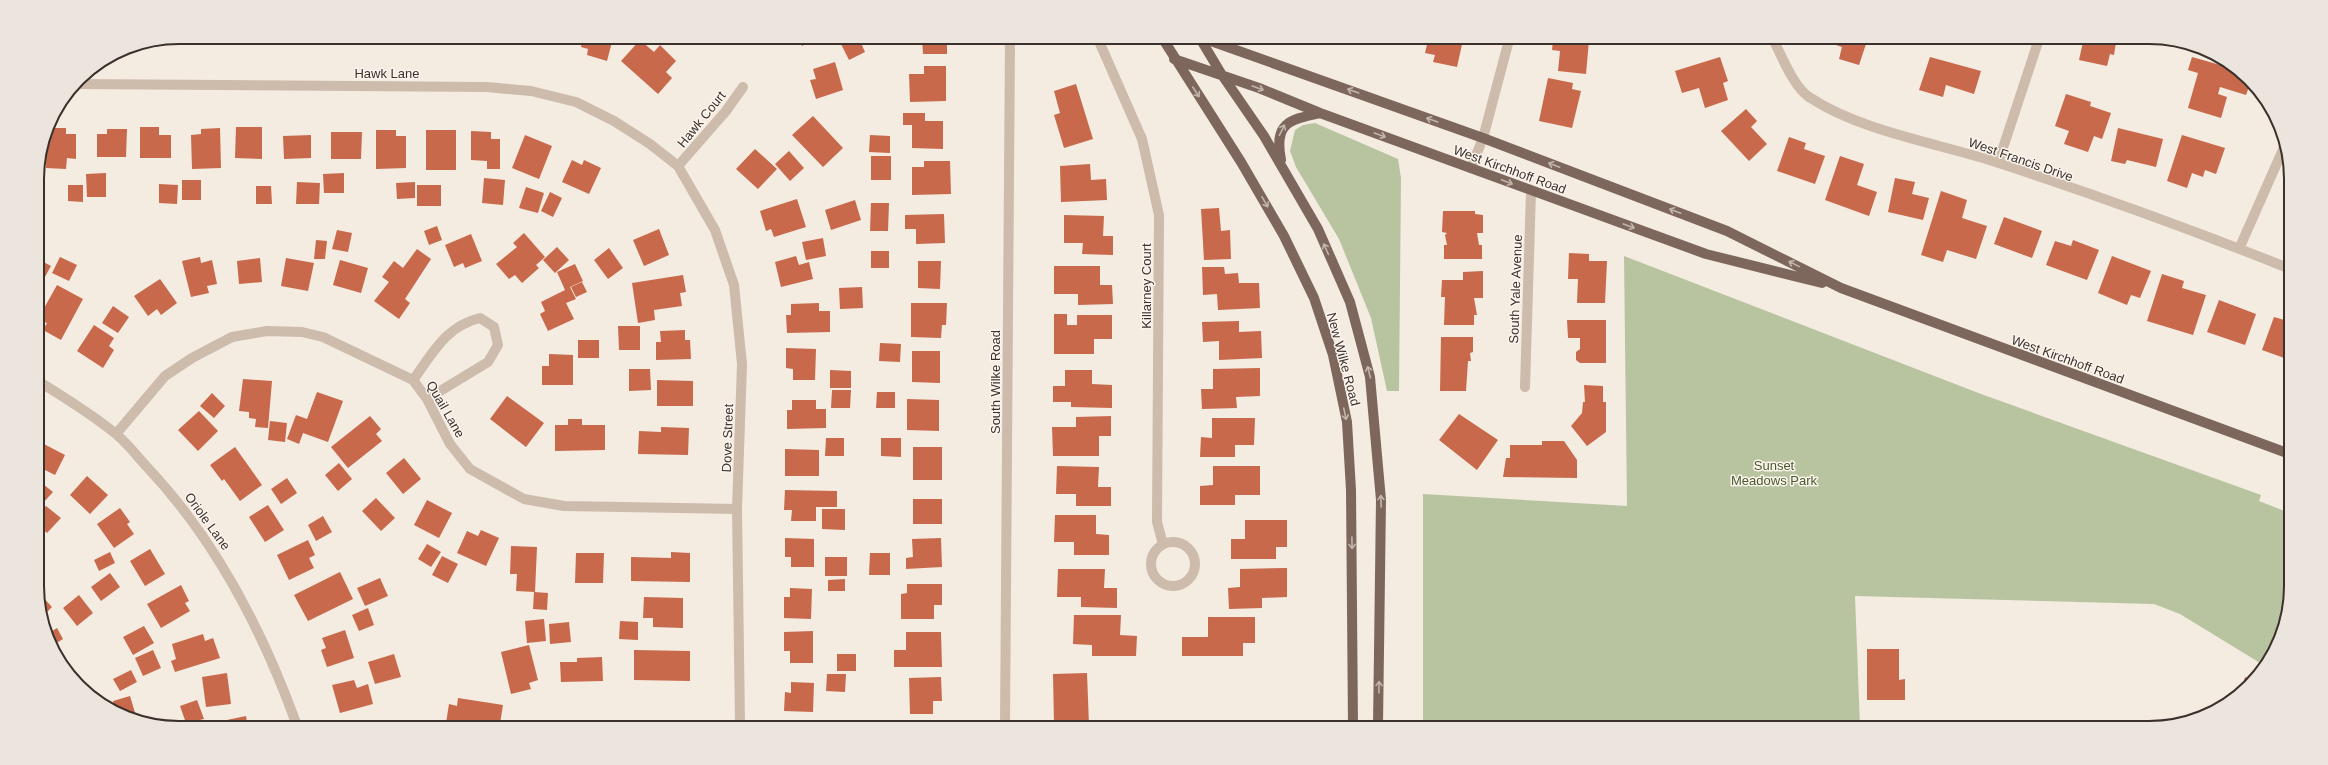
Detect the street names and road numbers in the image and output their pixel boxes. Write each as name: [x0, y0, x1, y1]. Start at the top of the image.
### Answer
street label: Hawk Lane: [354, 66, 420, 81]
street label: Hawk Court: [674, 88, 729, 150]
street label: West Francis Drive: [1967, 135, 2075, 184]
street label: West Kirchhoff Road: [1451, 142, 1568, 197]
street label: South Yale Avenue: [1506, 234, 1525, 344]
street label: Killarney Court: [1139, 243, 1154, 329]
street label: New Wilke Road: [1324, 311, 1363, 407]
street label: South Wilke Road: [988, 330, 1003, 434]
street label: West Kirchhoff Road: [2009, 332, 2126, 387]
street label: Quail Lane: [423, 378, 468, 440]
street label: Dove Street: [719, 403, 736, 473]
street label: Oriole Lane: [182, 490, 233, 553]

